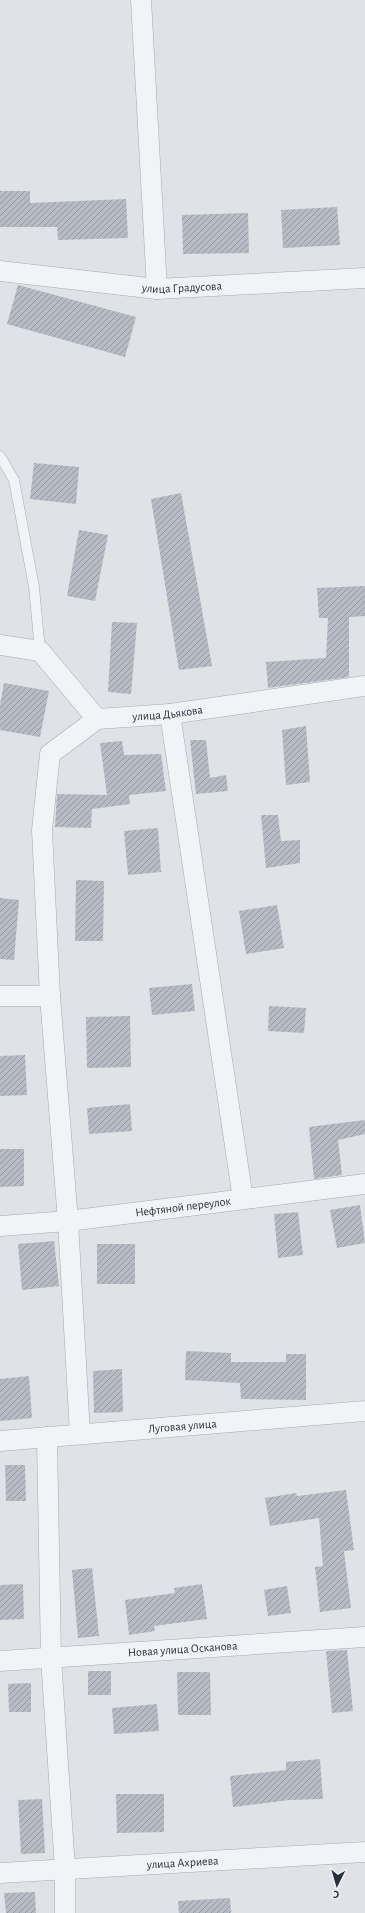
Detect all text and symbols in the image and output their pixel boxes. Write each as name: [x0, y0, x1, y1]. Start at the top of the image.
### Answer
street label: улица Градусова: [140, 280, 223, 295]
street label: улица Дьякова: [131, 703, 204, 724]
street label: Нефтяной переулок: [134, 1195, 232, 1219]
street label: Луговая улица: [148, 1417, 218, 1435]
street label: Новая улица Осканова: [127, 1639, 238, 1659]
street label: улица Ахриева: [145, 1854, 219, 1872]
north arrow: [317, 1865, 357, 1905]
text: С: [333, 1889, 340, 1900]

